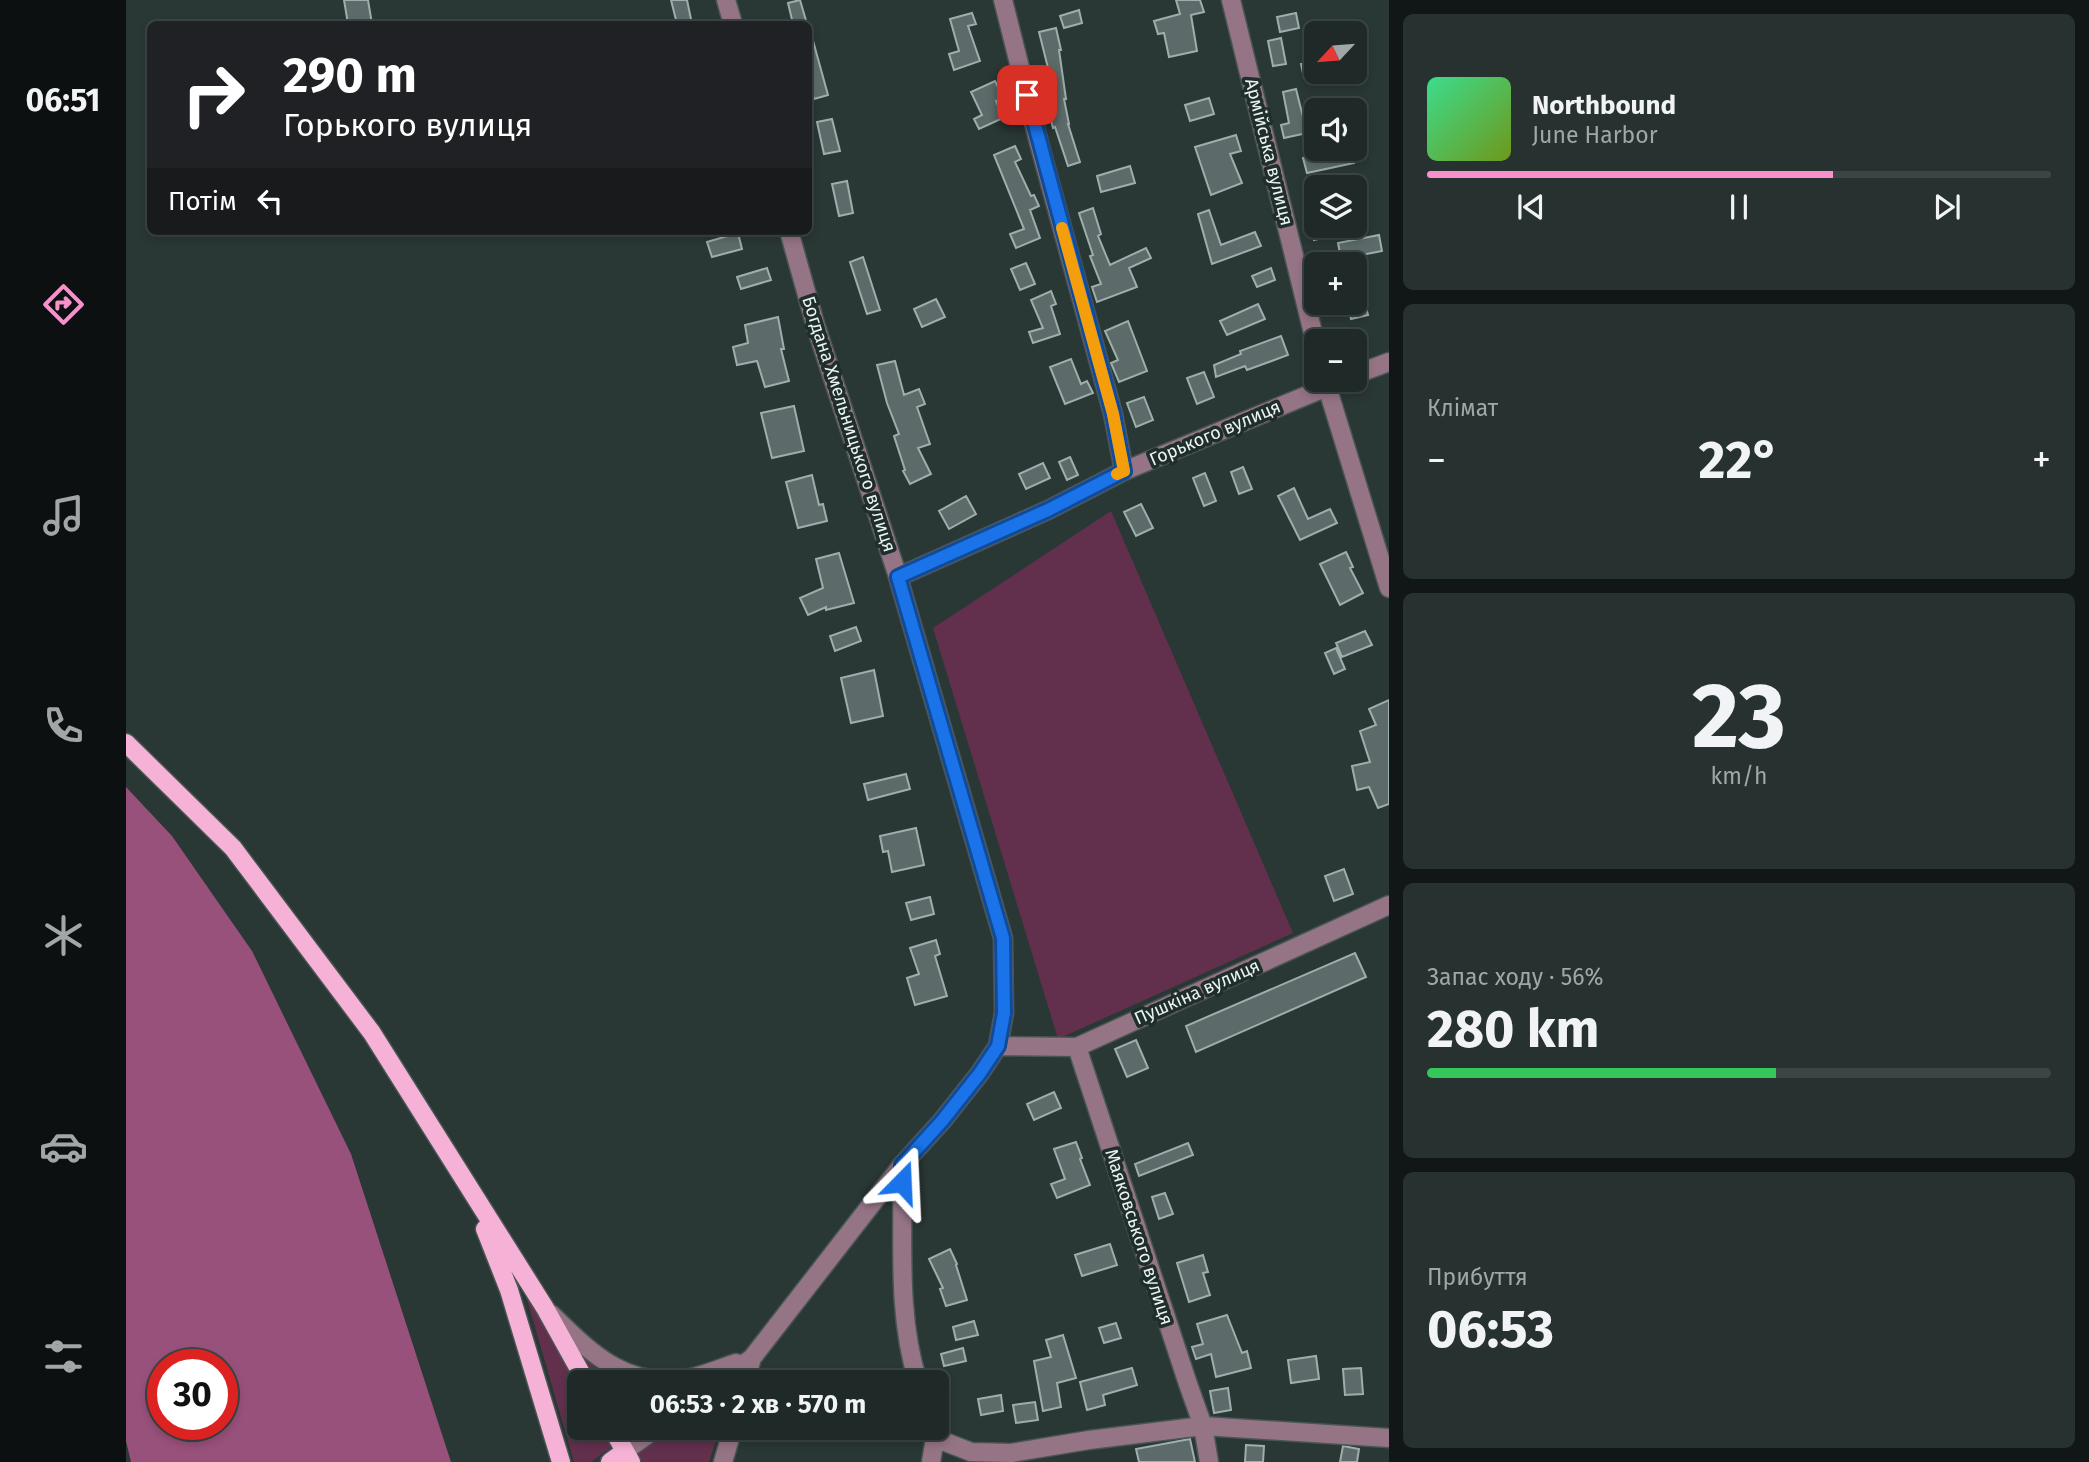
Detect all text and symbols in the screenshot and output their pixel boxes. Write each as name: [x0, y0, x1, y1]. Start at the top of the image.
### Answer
north arrow: [1304, 21, 1367, 84]
map controls: [1304, 21, 1367, 392]
text: 290 m: [283, 46, 417, 105]
icon: right: [168, 49, 259, 140]
pin: [997, 65, 1057, 125]
icon: arrive: [1008, 76, 1046, 114]
street label: Армійська вулиця: [1240, 76, 1298, 228]
text: 06:51: [26, 81, 100, 119]
text: Northbound: [1532, 90, 1676, 121]
button: sound: [1304, 98, 1367, 161]
text: Горького вулиця: [283, 106, 532, 144]
text: June Harbor: [1532, 121, 1658, 149]
button: layers: [1304, 175, 1367, 238]
icon: left: [251, 182, 289, 220]
text: Потім: [168, 186, 237, 217]
icon: previous: [1512, 188, 1550, 226]
icon: pause: [1720, 188, 1758, 226]
icon: next: [1928, 188, 1966, 226]
button: +: [1304, 252, 1367, 315]
icon: directions: [39, 280, 88, 329]
street label: Богдана Хмельницького вулиця: [797, 293, 901, 555]
button: −: [1304, 329, 1367, 392]
text: Клімат: [1427, 394, 1498, 422]
street label: Горького вулиця: [1146, 395, 1284, 471]
text: 22°: [1699, 429, 1779, 492]
text: −: [1427, 437, 1446, 483]
text: +: [2032, 437, 2051, 483]
icon: music: [39, 491, 88, 540]
text: 23: [1692, 662, 1786, 771]
icon: phone: [39, 701, 88, 750]
text: km/h: [1711, 762, 1767, 790]
icon: climate: [39, 911, 88, 960]
street label: Пушкіна вулиця: [1131, 954, 1263, 1030]
text: Запас ходу · 56%: [1427, 963, 1603, 991]
text: 280 km: [1427, 998, 1599, 1061]
icon: car: [39, 1122, 88, 1171]
position arrow: [865, 1145, 939, 1219]
street label: Маяковського вулиця: [1100, 1146, 1178, 1328]
text: Прибуття: [1427, 1263, 1528, 1291]
text: 06:53: [1427, 1298, 1554, 1361]
icon: filters: [39, 1332, 88, 1381]
speed limit sign: 30: [147, 1349, 238, 1440]
text: 06:53 · 2 хв · 570 m: [650, 1389, 866, 1420]

